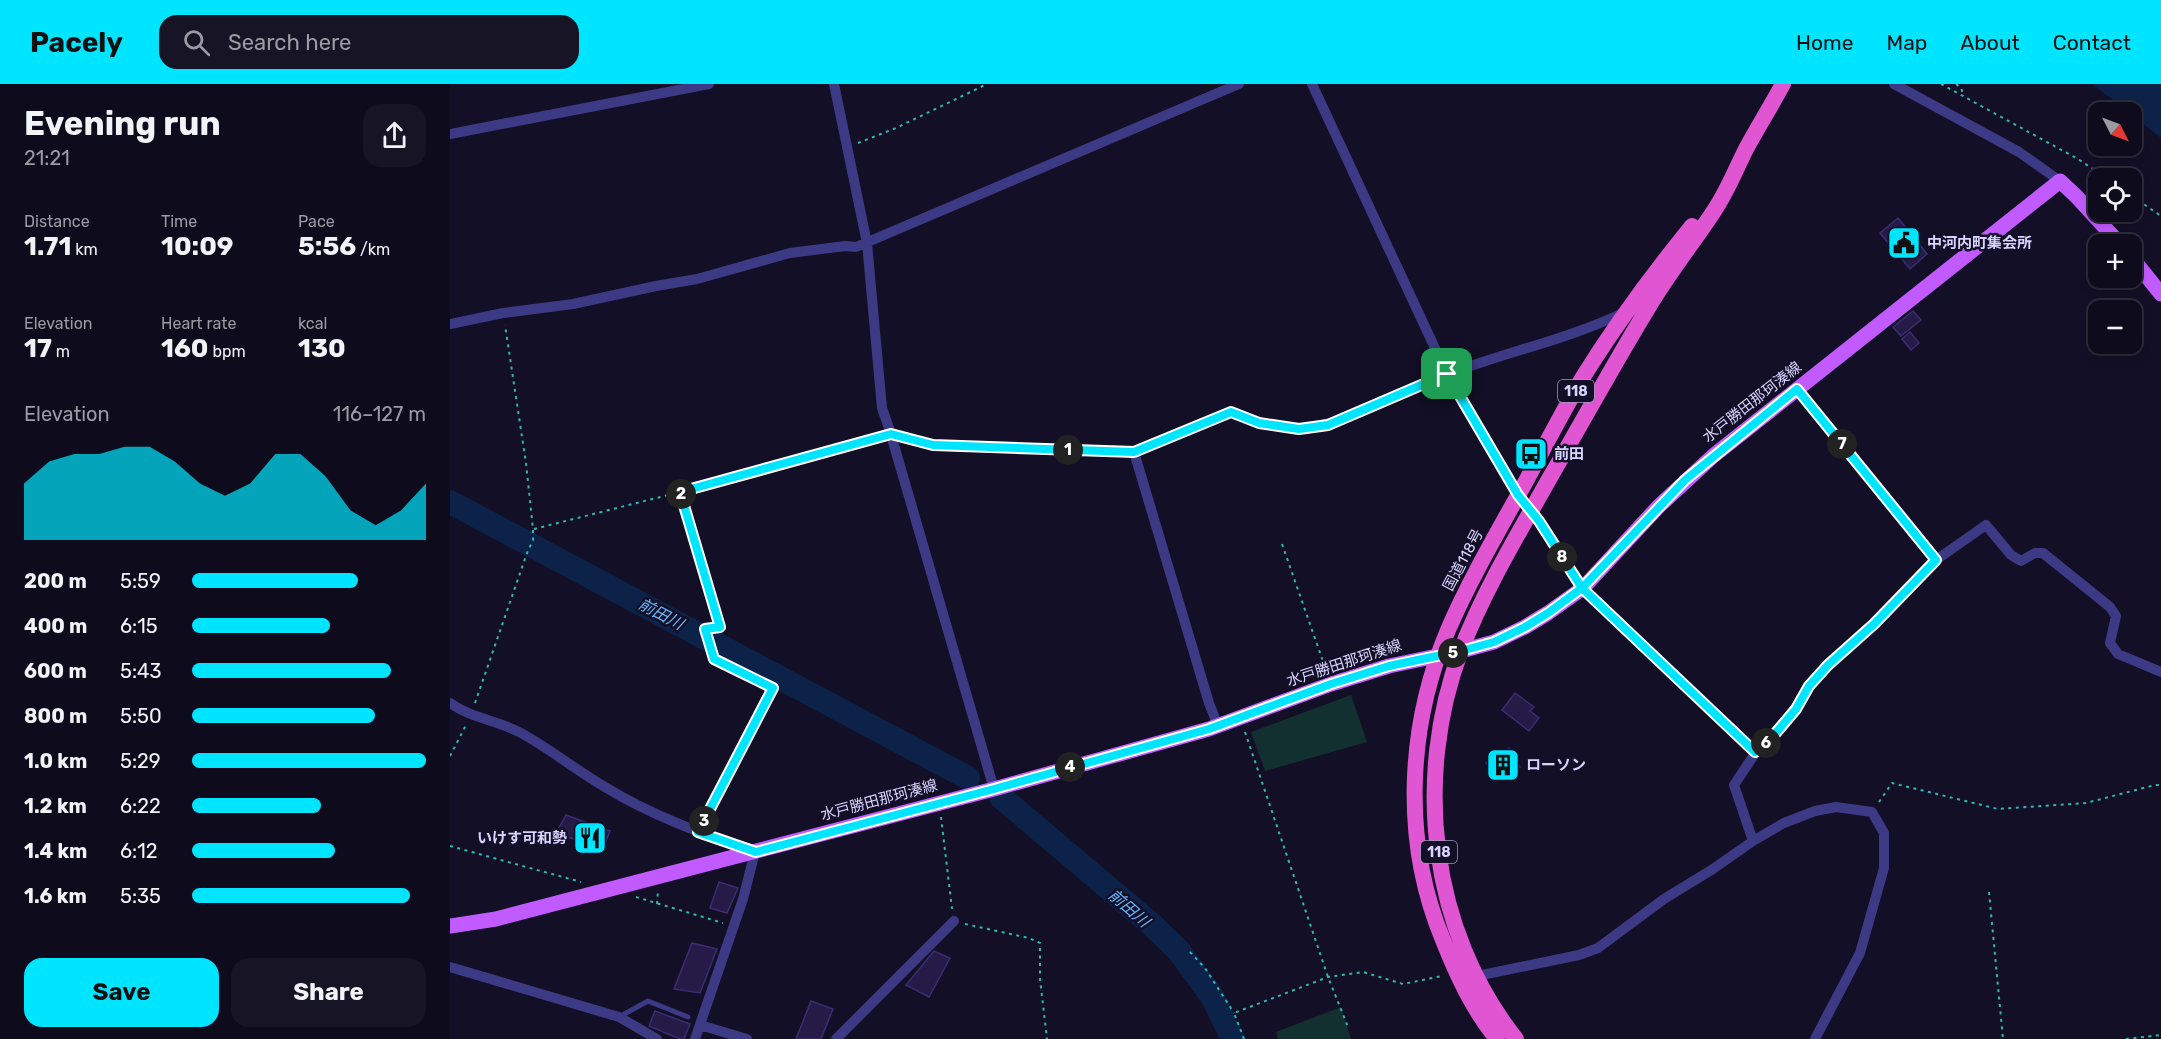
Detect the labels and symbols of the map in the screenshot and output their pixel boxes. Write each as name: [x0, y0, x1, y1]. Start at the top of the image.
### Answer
north arrow: [2088, 102, 2142, 156]
public building icon: 中河内町集会所: [1886, 225, 1922, 261]
place label: 中河内町集会所: [1927, 234, 2032, 252]
pin: [1421, 348, 1472, 399]
street label: 水戸勝田那珂湊線: [1699, 358, 1805, 446]
road number: 118: [1558, 380, 1594, 402]
pin: 7: [1827, 429, 1857, 459]
pin: 1: [1053, 435, 1083, 465]
bus stop icon: 前田: [1513, 436, 1549, 472]
place label: 前田: [1554, 445, 1584, 463]
pin: 2: [666, 479, 696, 509]
street label: 国道118号: [1439, 526, 1487, 594]
pin: 8: [1547, 542, 1577, 572]
water label: 前田川: [635, 594, 688, 635]
street label: 水戸勝田那珂湊線: [1284, 636, 1404, 690]
pin: 5: [1438, 638, 1468, 668]
pin: 6: [1751, 728, 1781, 758]
building icon: ローソン: [1485, 747, 1521, 783]
pin: 4: [1055, 752, 1085, 782]
place label: ローソン: [1526, 756, 1586, 774]
street label: 水戸勝田那珂湊線: [819, 776, 939, 824]
pin: 3: [689, 806, 719, 836]
restaurant icon: いけす可和勢: [572, 820, 608, 856]
place label: いけす可和勢: [477, 829, 567, 847]
road number: 118: [1421, 841, 1457, 863]
water label: 前田川: [1105, 885, 1155, 932]

